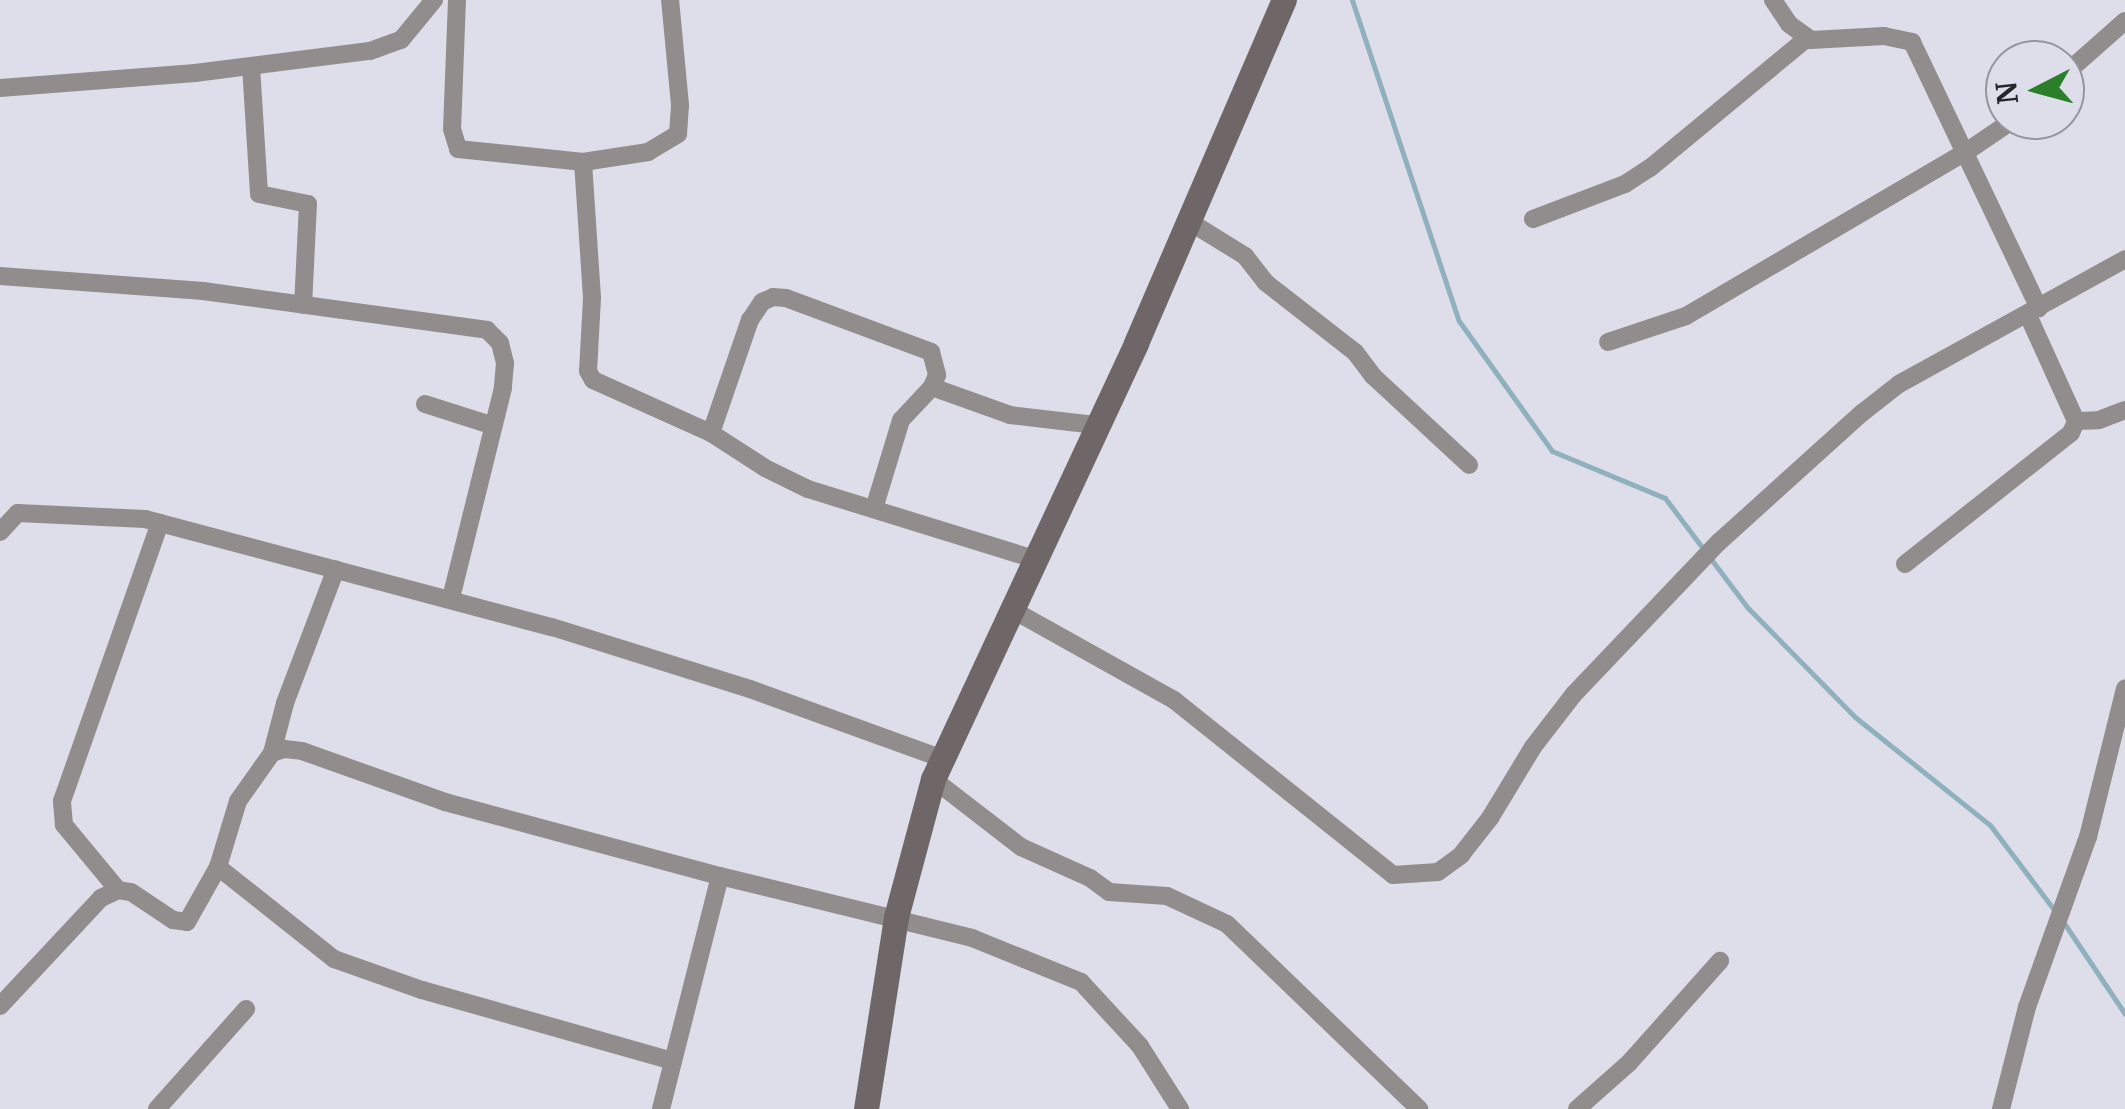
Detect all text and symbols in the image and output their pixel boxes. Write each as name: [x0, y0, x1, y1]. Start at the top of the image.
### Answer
north arrow: [1985, 40, 2085, 140]
text: N: [1988, 80, 2026, 106]

